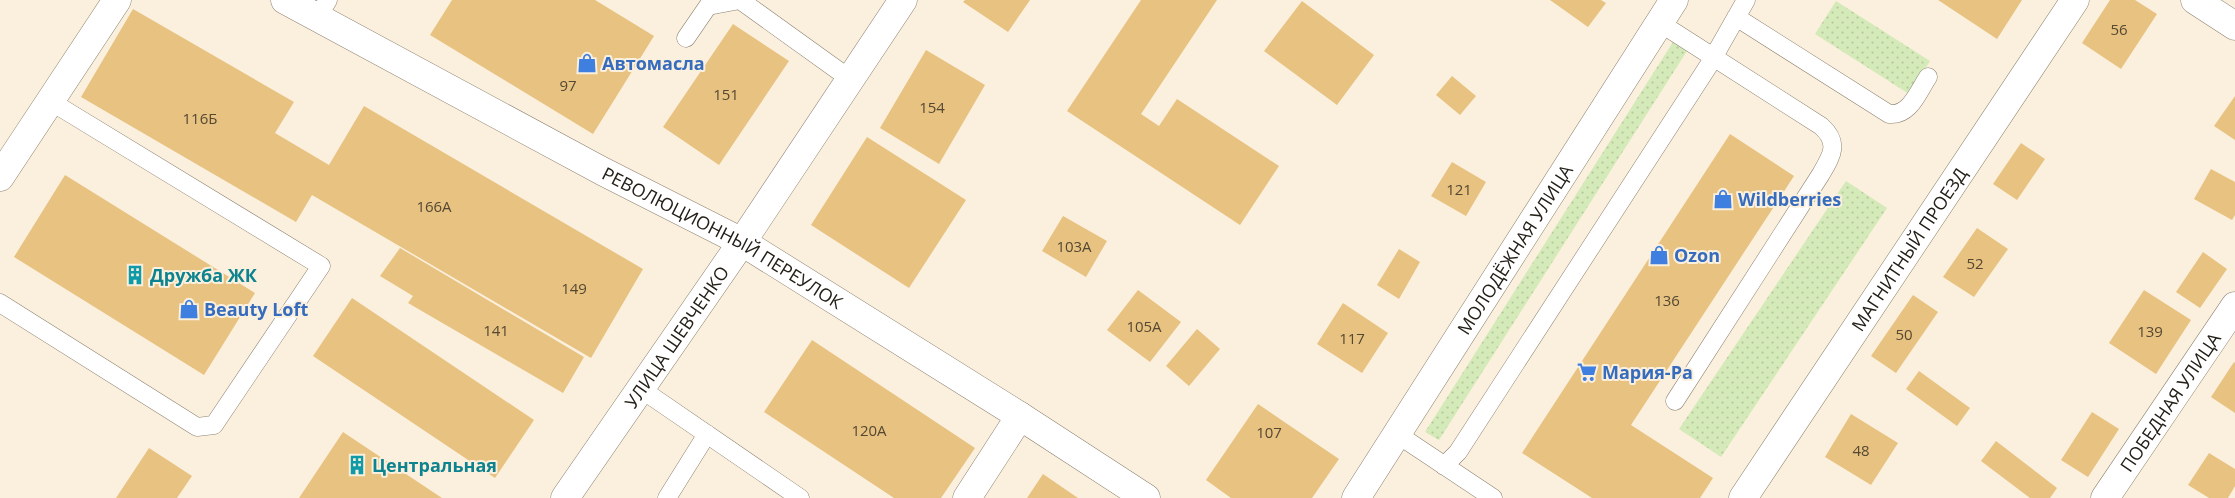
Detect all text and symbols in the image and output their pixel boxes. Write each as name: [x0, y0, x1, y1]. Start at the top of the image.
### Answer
house number: 56: [2110, 19, 2128, 39]
place label: Автомасла: [602, 51, 705, 75]
shop icon: Автомасла: [576, 52, 598, 74]
house number: 97: [559, 75, 577, 95]
house number: 151: [713, 84, 739, 104]
house number: 154: [919, 97, 945, 117]
house number: 116Б: [183, 108, 217, 128]
street label: МОЛОДЁЖНАЯ УЛИЦА: [1452, 159, 1578, 339]
street label: РЕВОЛЮЦИОННЫЙ ПЕРЕУЛОК: [598, 161, 847, 314]
street label: МАГНИТНЫЙ ПРОЕЗД: [1846, 163, 1972, 336]
house number: 121: [1446, 179, 1472, 199]
place label: Wildberries: [1738, 187, 1841, 211]
shop icon: Wildberries: [1712, 188, 1734, 210]
house number: 166А: [416, 196, 452, 216]
house number: 103А: [1056, 236, 1092, 256]
place label: Ozon: [1674, 243, 1720, 267]
shop icon: Ozon: [1648, 244, 1670, 266]
house number: 52: [1966, 253, 1984, 273]
street label: УЛИЦА ШЕВЧЕНКО: [619, 261, 734, 413]
place label: Дружба ЖК: [150, 263, 258, 287]
building icon: Дружба ЖК: [124, 264, 146, 286]
house number: 149: [561, 278, 587, 298]
house number: 136: [1654, 290, 1680, 310]
place label: Beauty Loft: [204, 297, 308, 321]
shop icon: Beauty Loft: [178, 298, 200, 320]
house number: 105А: [1126, 316, 1162, 336]
house number: 141: [483, 320, 509, 340]
house number: 139: [2137, 321, 2163, 341]
house number: 50: [1895, 324, 1913, 344]
street label: ПОБЕДНАЯ УЛИЦА: [2114, 327, 2226, 476]
house number: 117: [1339, 328, 1365, 348]
place label: Мария-Ра: [1602, 360, 1693, 384]
supermarket icon: Мария-Ра: [1576, 361, 1598, 383]
house number: 120А: [851, 420, 887, 440]
house number: 107: [1256, 422, 1282, 442]
house number: 48: [1852, 440, 1870, 460]
place label: Центральная: [372, 453, 497, 477]
building icon: Центральная: [346, 454, 368, 476]

